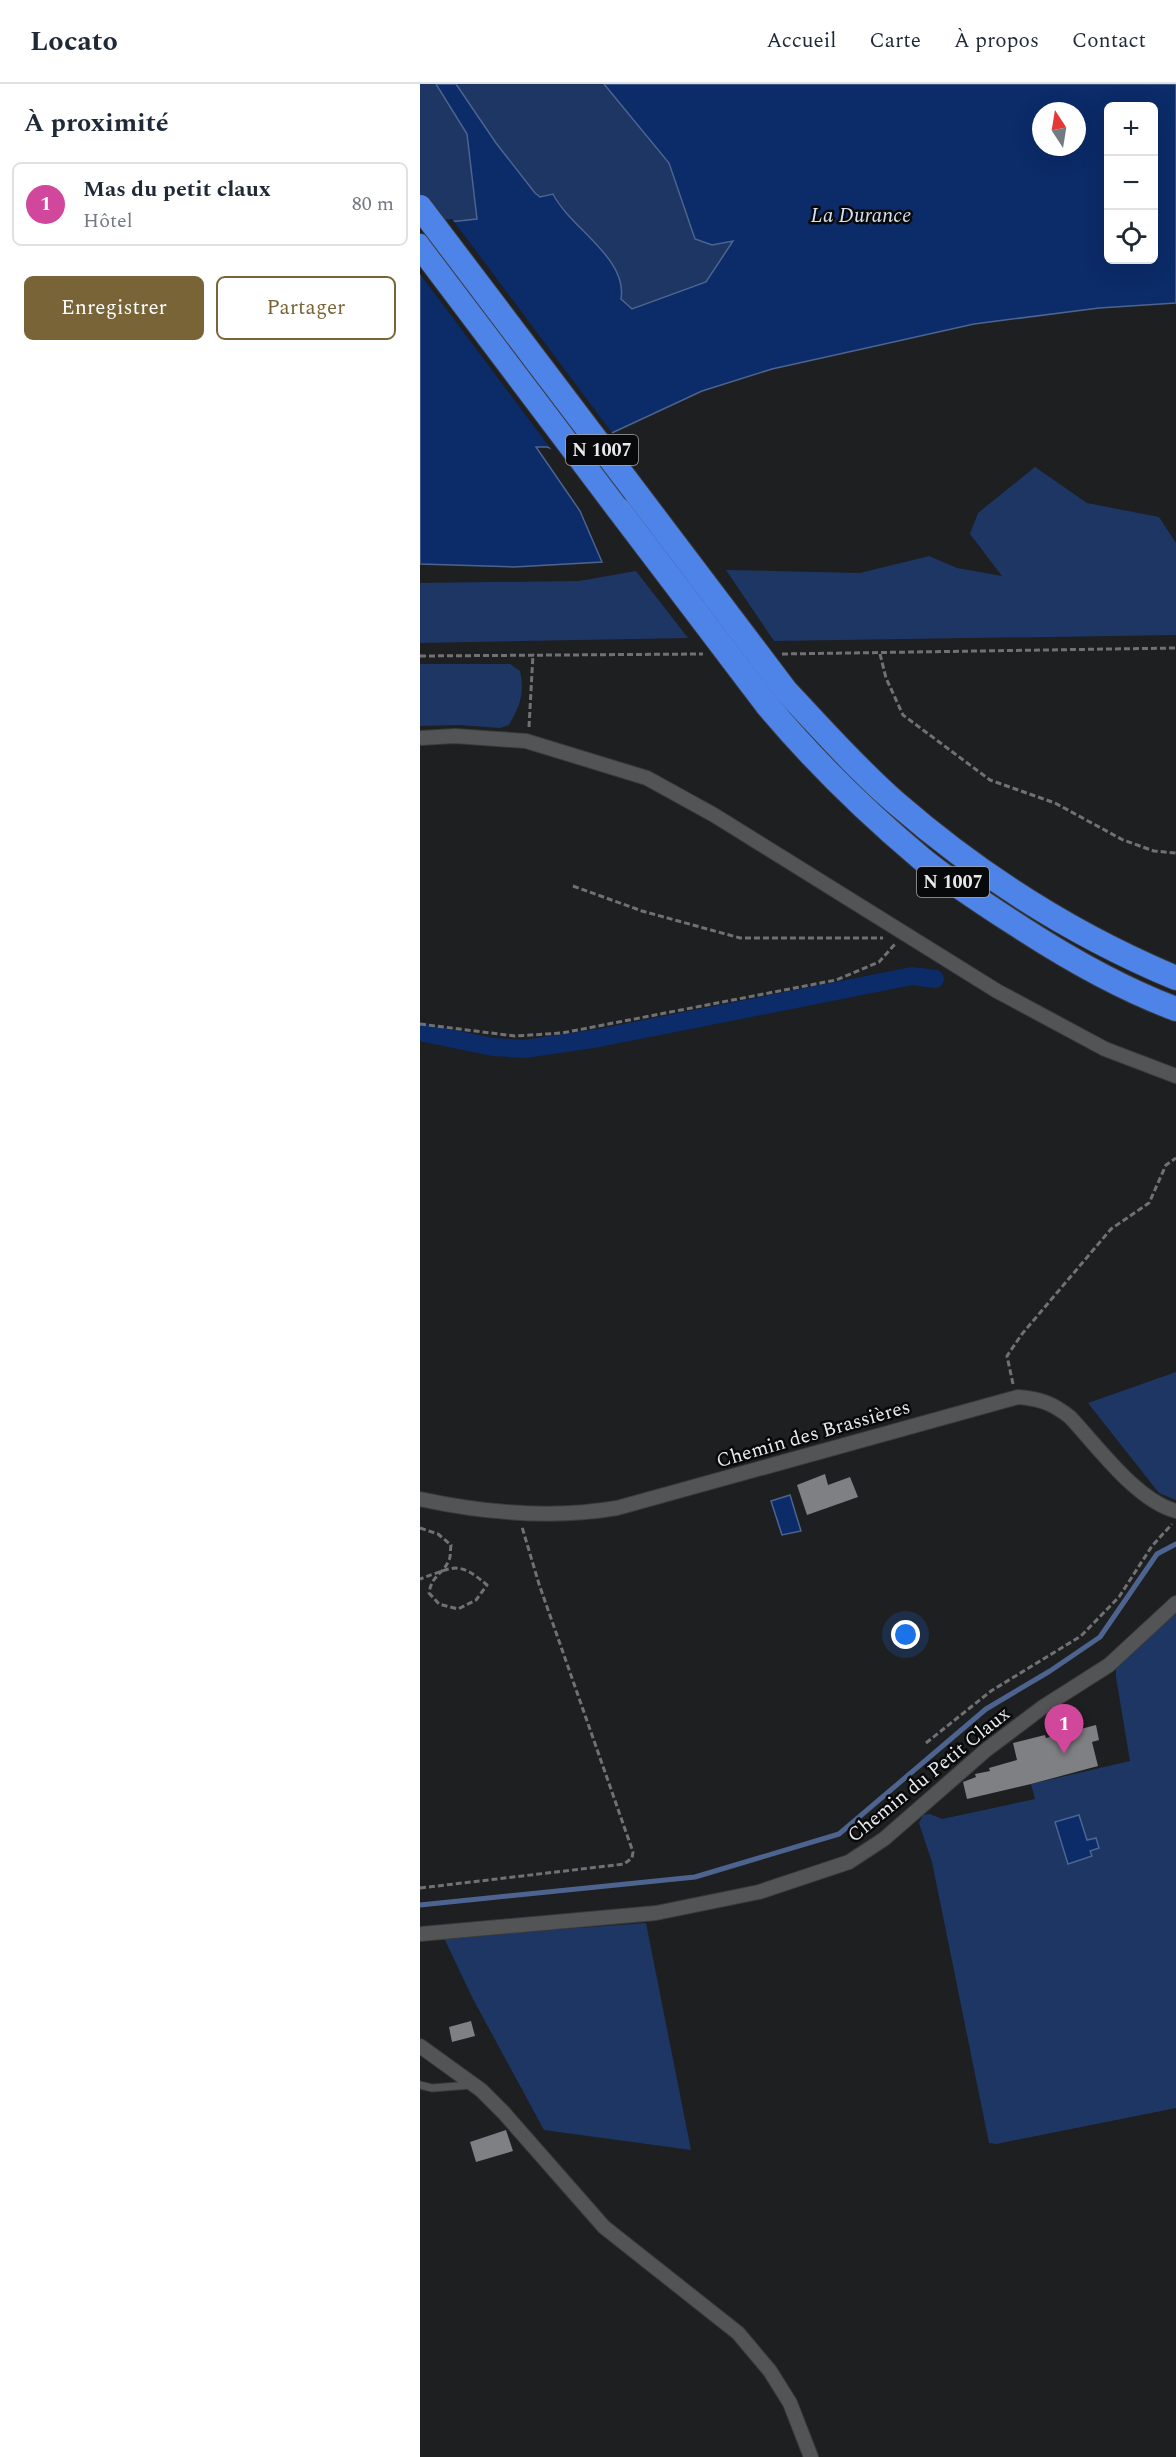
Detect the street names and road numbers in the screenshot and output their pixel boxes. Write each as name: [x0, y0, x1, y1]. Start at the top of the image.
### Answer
road number: N 1007: [566, 435, 638, 465]
road number: N 1007: [917, 867, 989, 897]
street label: Chemin des Brassières: [713, 1392, 914, 1476]
street label: Chemin du Petit Claux: [841, 1700, 1017, 1850]

